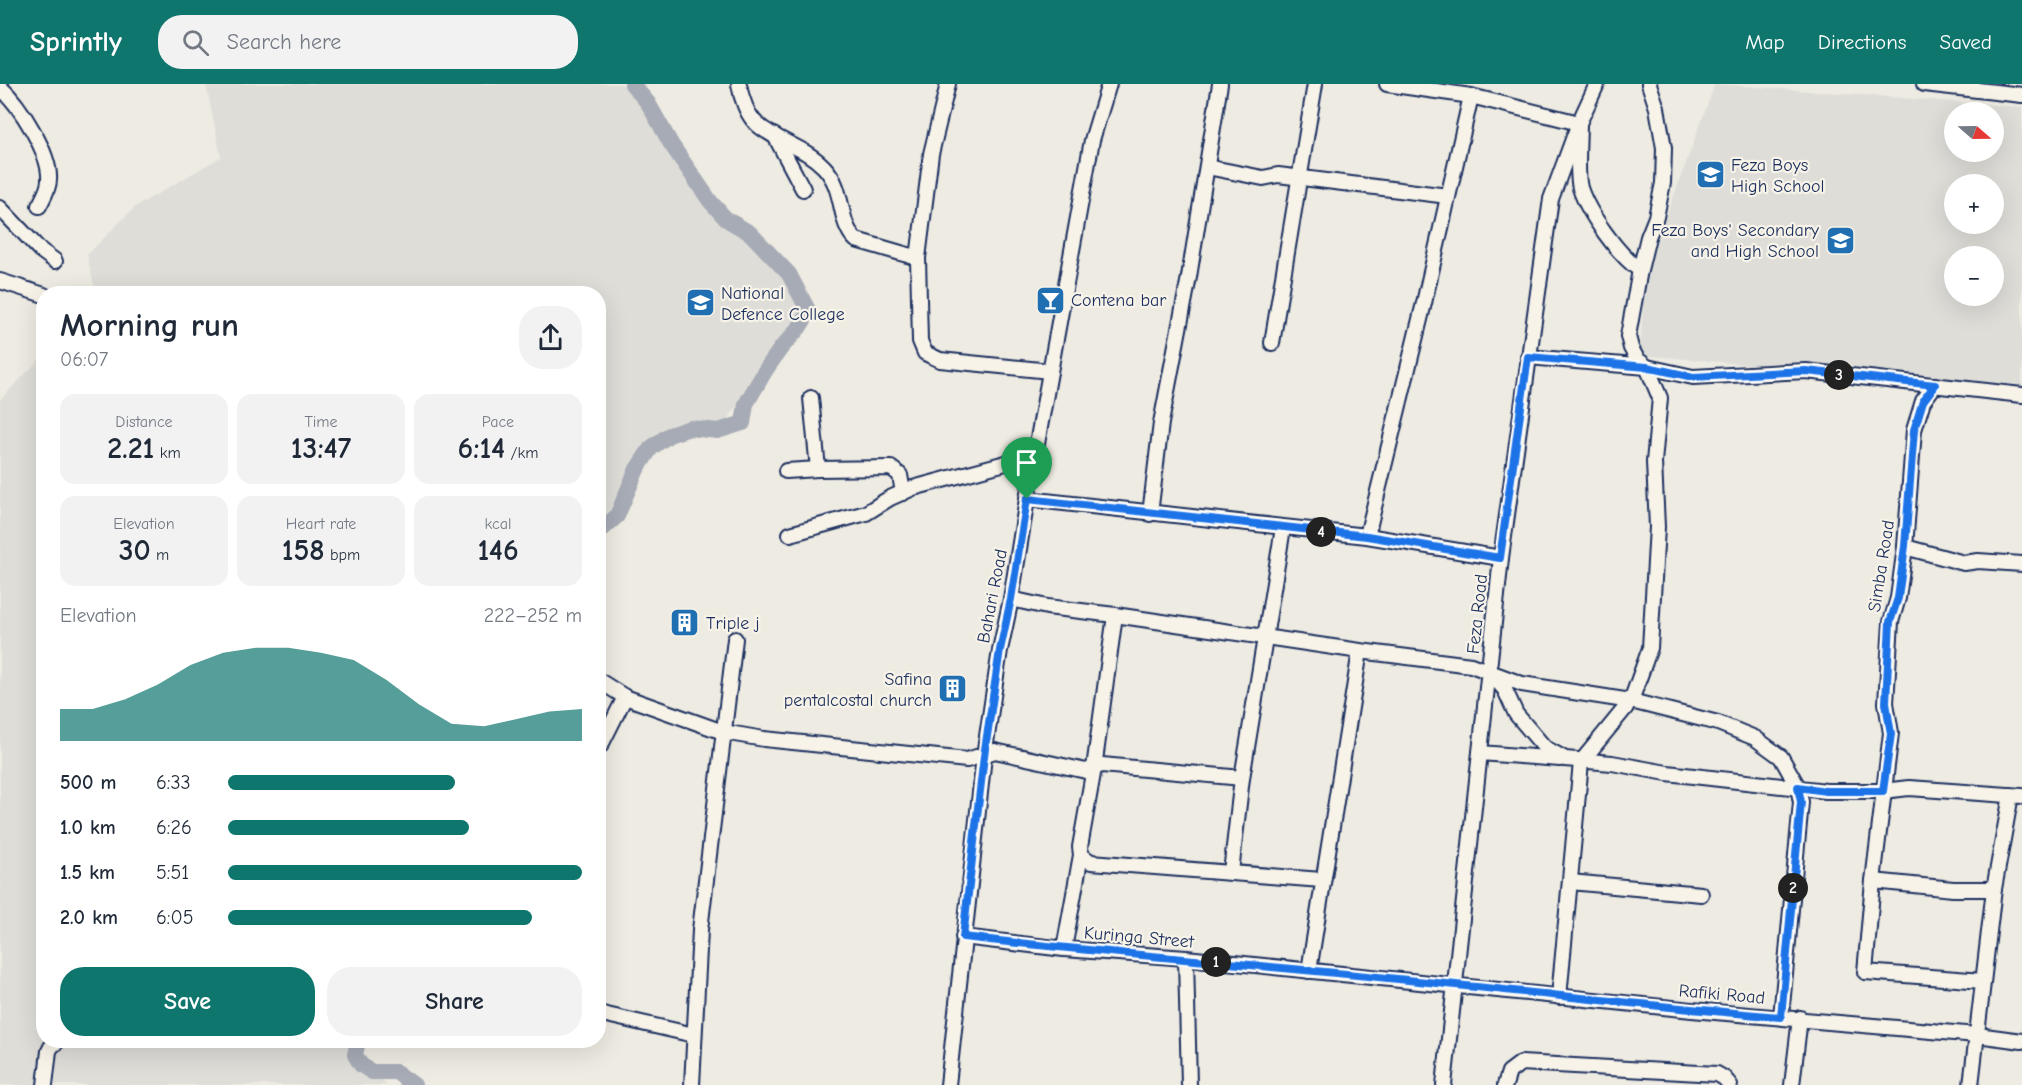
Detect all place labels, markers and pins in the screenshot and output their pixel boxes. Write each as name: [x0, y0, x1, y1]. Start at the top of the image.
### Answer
place label: Feza Boys High School: [1731, 155, 1825, 197]
school or university icon: Feza Boys High School: [1694, 159, 1726, 191]
place label: Feza Boys' Secondary and High School: [1651, 220, 1820, 262]
school or university icon: Feza Boys' Secondary and High School: [1824, 224, 1856, 256]
place label: National Defence College: [721, 283, 845, 325]
bar icon: Contena bar: [1034, 284, 1066, 316]
school or university icon: National Defence College: [684, 287, 716, 319]
place label: Contena bar: [1071, 290, 1167, 311]
pin: 3: [1824, 360, 1854, 390]
pin: [1001, 437, 1052, 499]
pin: 4: [1306, 517, 1336, 547]
building icon: Triple j: [669, 607, 701, 639]
place label: Triple j: [706, 613, 759, 634]
place label: Safina pentalcostal church: [784, 669, 932, 711]
building icon: Safina pentalcostal church: [937, 673, 969, 705]
pin: 2: [1778, 873, 1808, 903]
pin: 1: [1201, 947, 1231, 977]

